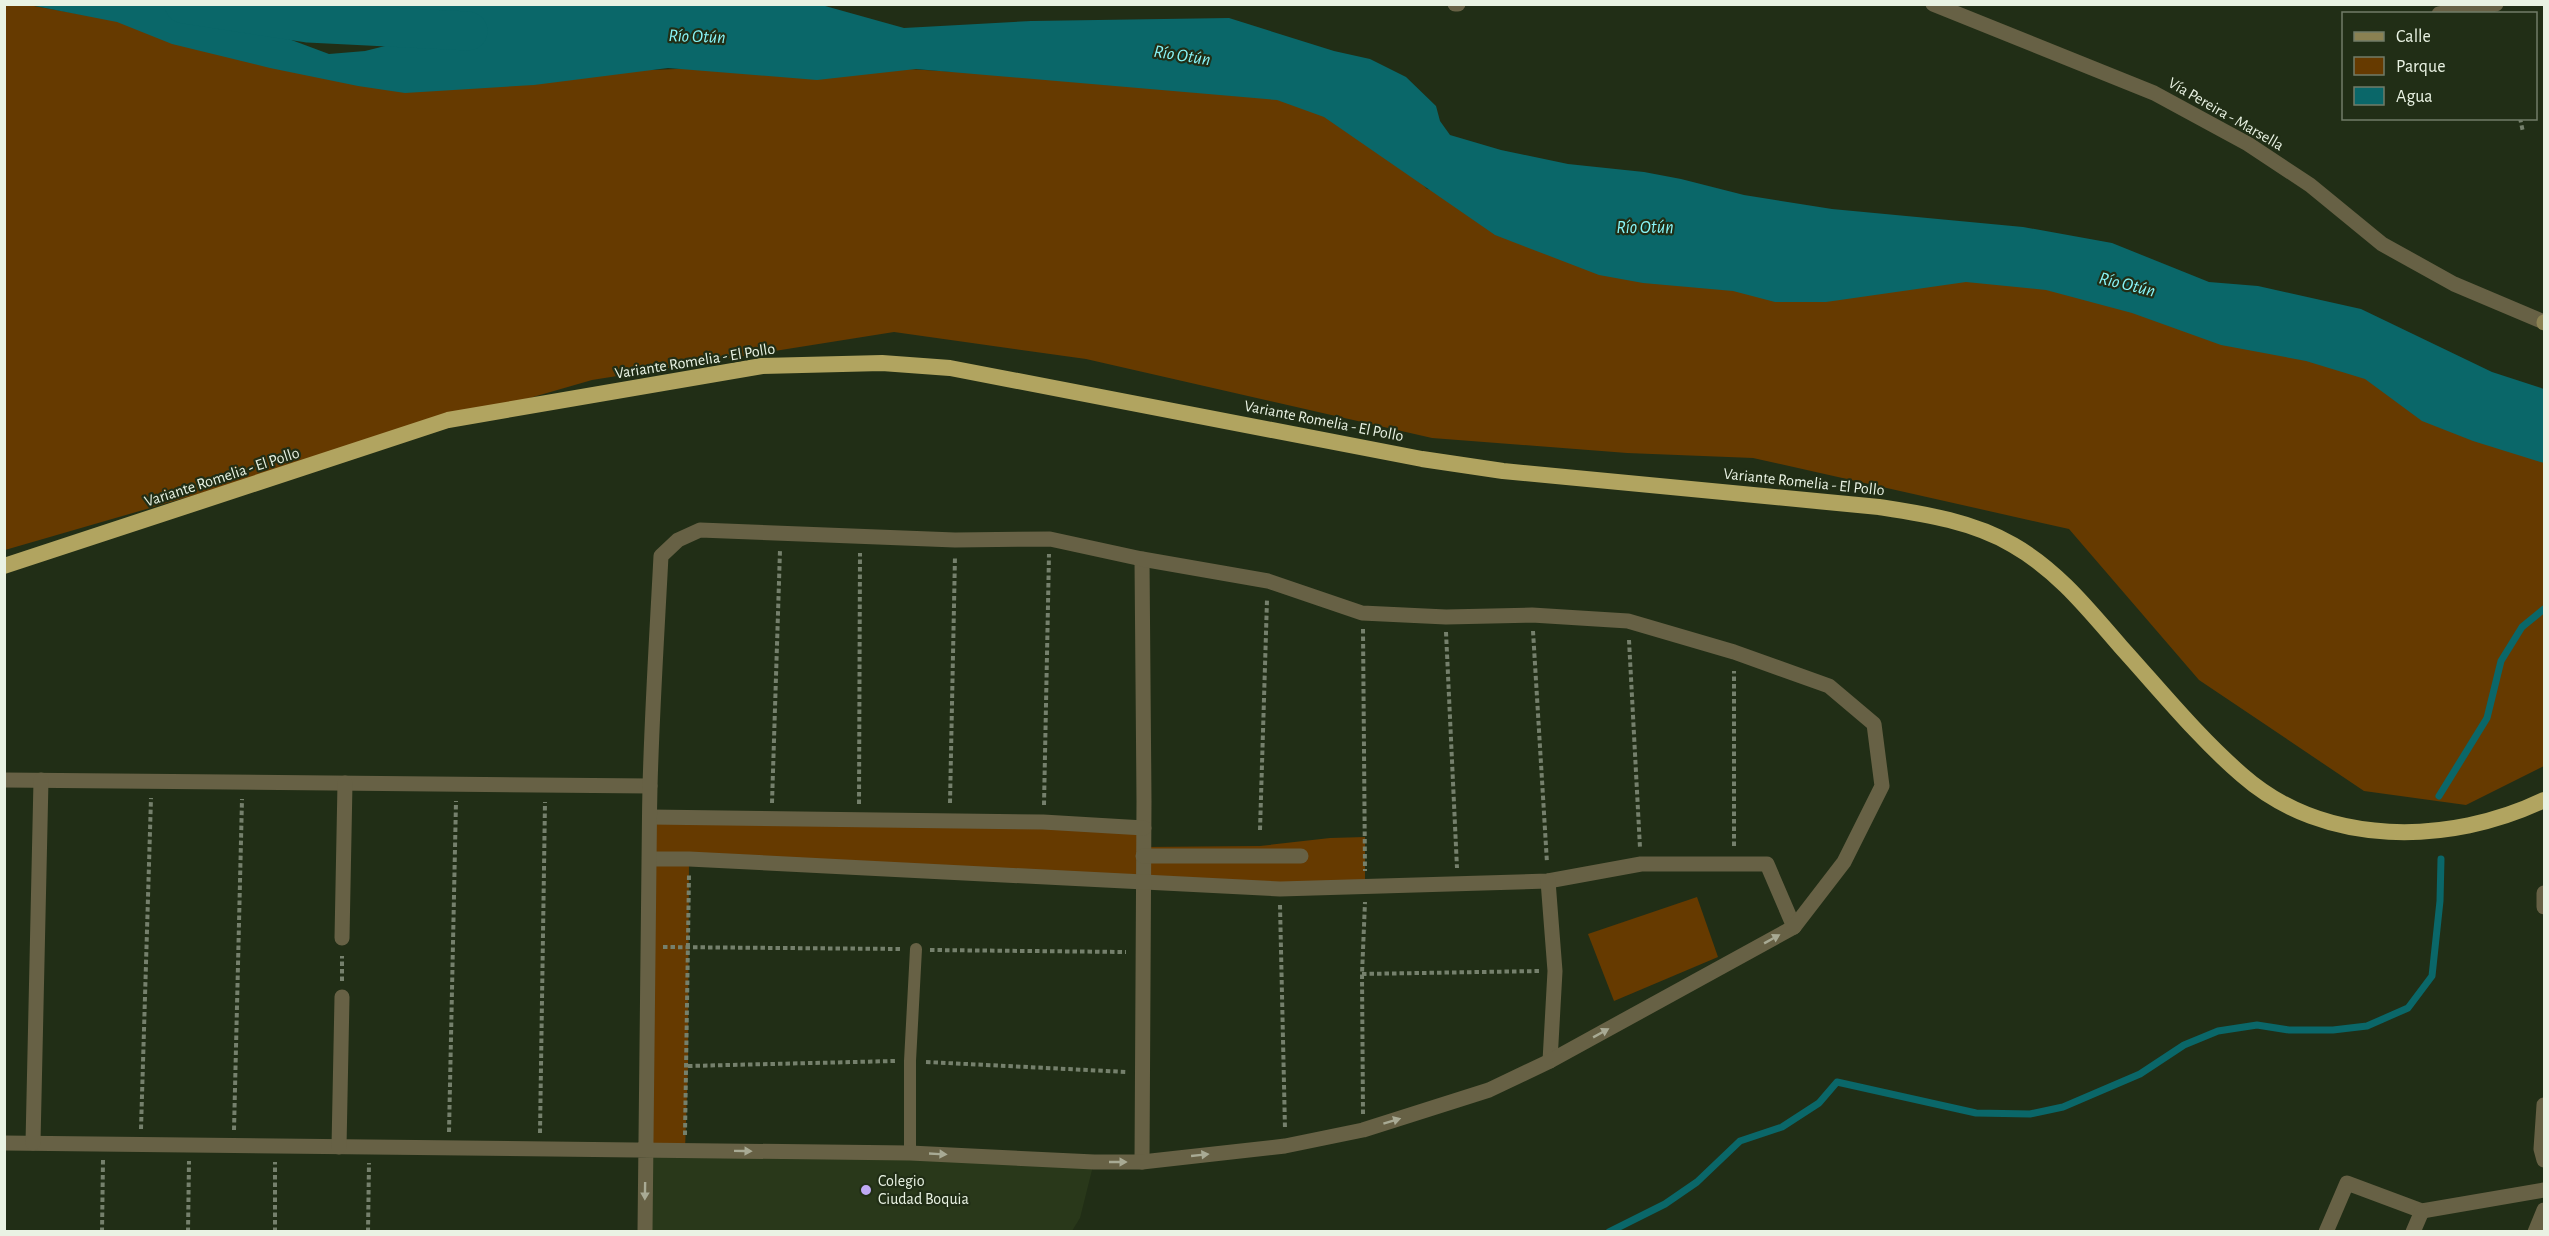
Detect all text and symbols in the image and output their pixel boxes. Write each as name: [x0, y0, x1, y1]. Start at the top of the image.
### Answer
legend: [2342, 12, 2537, 120]
water label: Río Otún: [668, 27, 726, 47]
text: Calle: [2396, 28, 2431, 46]
water label: Río Otún: [1152, 43, 1212, 69]
text: Parque: [2396, 58, 2445, 76]
street label: Vía Pereira - Marsella: [2166, 74, 2286, 154]
text: Agua: [2396, 88, 2433, 106]
water label: Río Otún: [1616, 219, 1674, 237]
water label: Río Otún: [2097, 269, 2157, 301]
street label: Variante Romelia - El Pollo: [614, 340, 776, 382]
street label: Variante Romelia - El Pollo: [1243, 398, 1405, 444]
street label: Variante Romelia - El Pollo: [143, 444, 302, 510]
street label: Variante Romelia - El Pollo: [1723, 466, 1886, 498]
one-way arrow: [1764, 934, 1781, 944]
one-way arrow: [1593, 1028, 1610, 1038]
one-way arrow: [1383, 1115, 1401, 1125]
one-way arrow: [734, 1146, 753, 1156]
one-way arrow: [928, 1150, 947, 1159]
one-way arrow: [1191, 1150, 1210, 1160]
one-way arrow: [1109, 1157, 1128, 1167]
place label: Colegio Ciudad Boquia: [878, 1173, 969, 1207]
one-way arrow: [641, 1181, 650, 1200]
marker: Colegio Ciudad Boquia: [859, 1183, 873, 1197]

